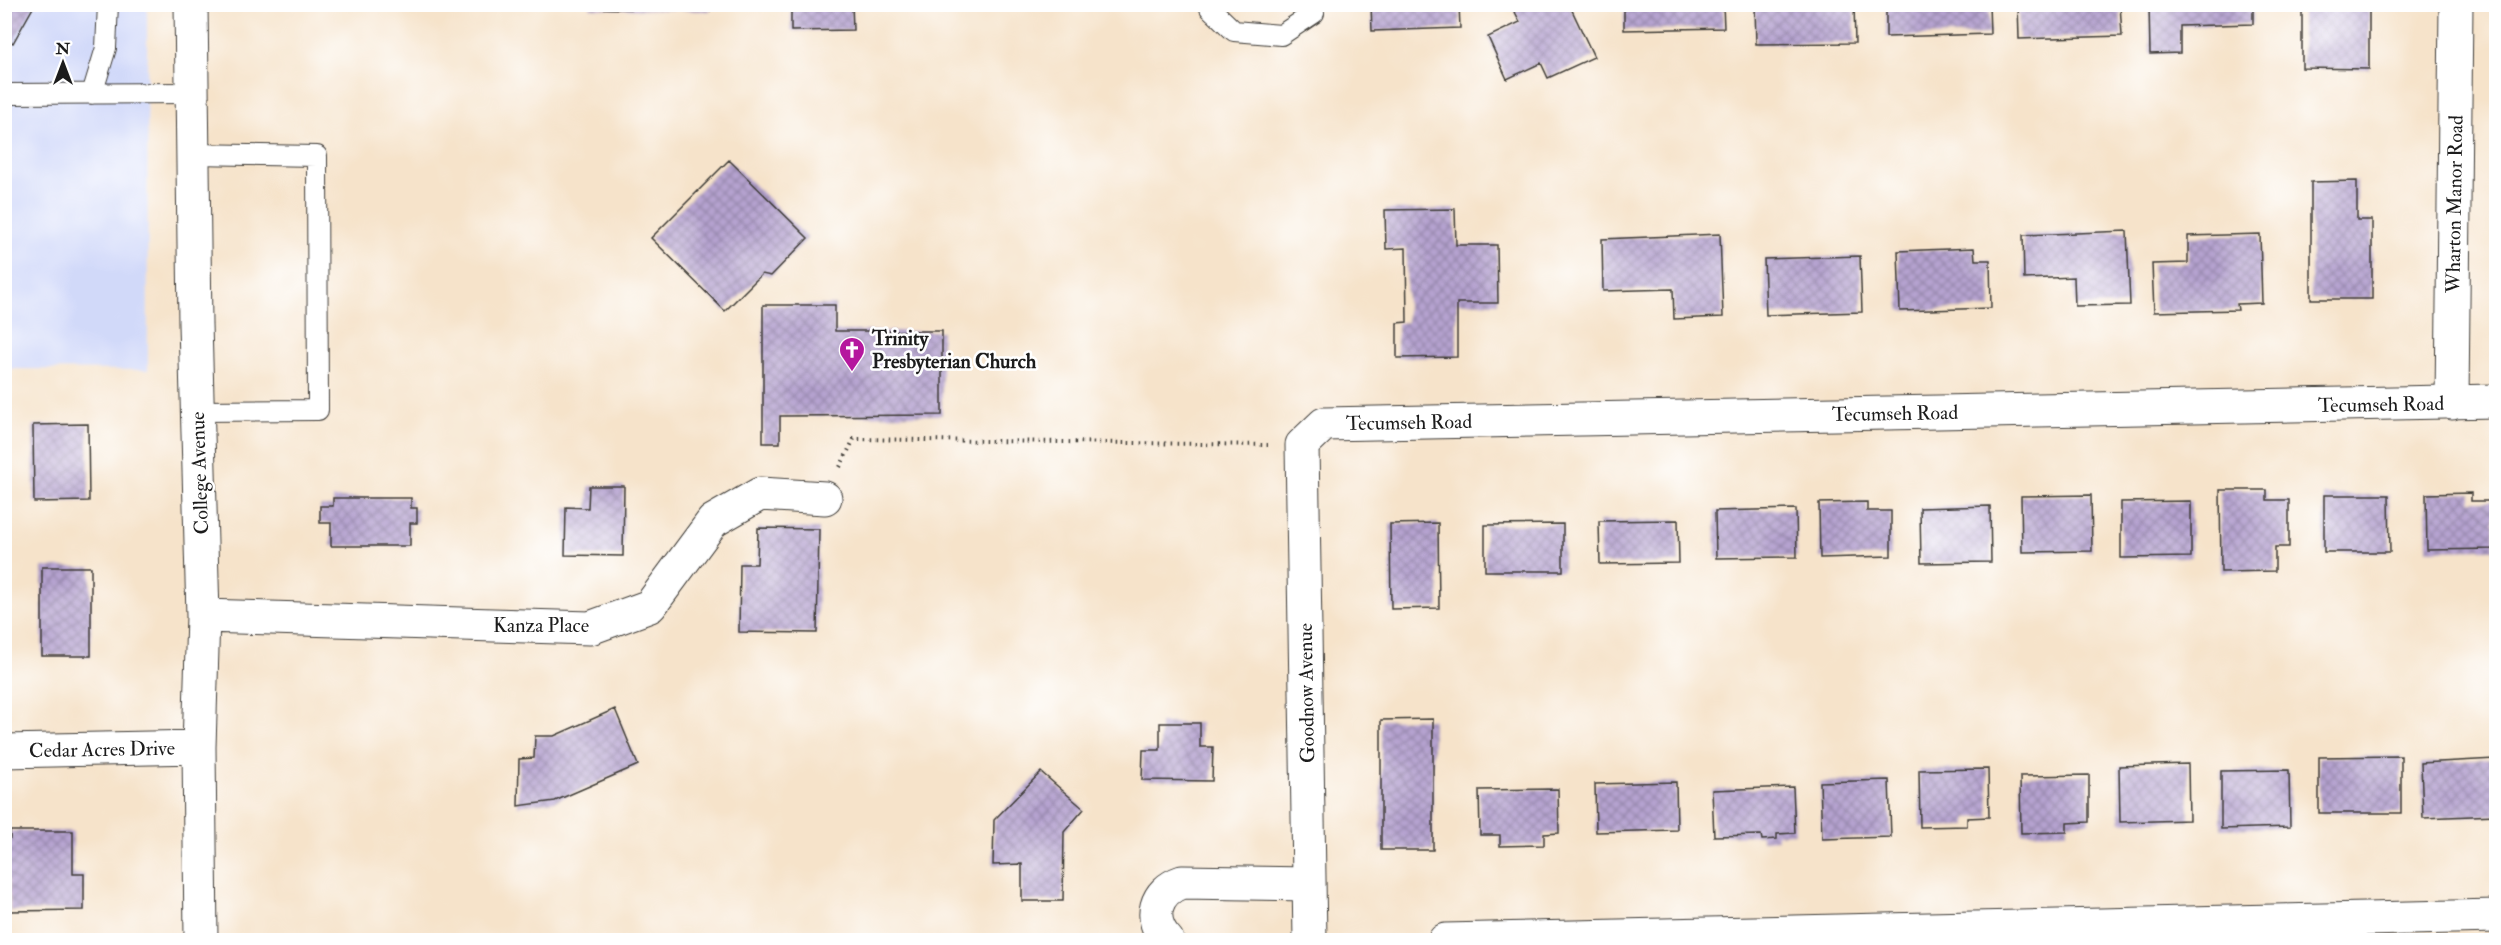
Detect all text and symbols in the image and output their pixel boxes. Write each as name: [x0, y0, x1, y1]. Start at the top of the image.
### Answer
north arrow: [33, 33, 93, 93]
text: N: [55, 39, 71, 59]
street label: Wharton Manor Road: [2440, 115, 2469, 294]
place label: Trinity Presbyterian Church: [871, 326, 1037, 375]
church icon: Trinity Presbyterian Church: [837, 335, 867, 373]
street label: Tecumseh Road: [2318, 391, 2445, 418]
street label: Tecumseh Road: [1832, 400, 1959, 427]
street label: Tecumseh Road: [1346, 409, 1473, 436]
street label: College Avenue: [185, 411, 214, 535]
street label: Kanza Place: [493, 613, 589, 638]
street label: Goodnow Avenue: [1293, 623, 1320, 763]
street label: Cedar Acres Drive: [29, 736, 175, 763]

